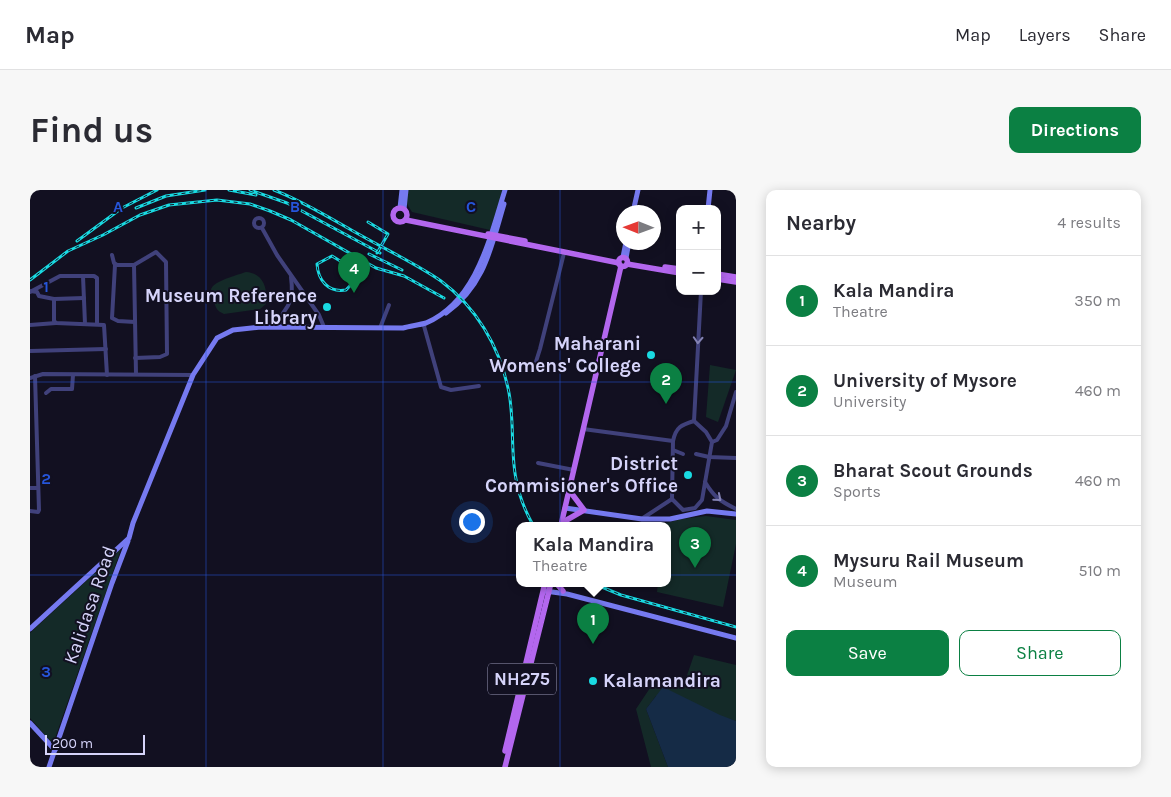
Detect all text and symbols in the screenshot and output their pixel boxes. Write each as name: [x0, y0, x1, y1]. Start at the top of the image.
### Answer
text: Map: [25, 21, 75, 49]
text: Map: [955, 24, 991, 46]
text: Layers: [1019, 24, 1071, 46]
text: Share: [1099, 24, 1146, 46]
button: Directions: [1009, 107, 1141, 153]
text: Find us: [30, 110, 153, 151]
text: A: [113, 197, 123, 216]
text: B: [290, 197, 300, 216]
text: C: [466, 197, 476, 216]
north arrow: [616, 205, 661, 250]
map controls: [676, 205, 721, 295]
button: +: [676, 205, 721, 250]
text: Nearby: [786, 211, 856, 235]
text: 4 results: [1057, 213, 1121, 232]
button: −: [676, 250, 721, 295]
pin: 4: [338, 252, 370, 293]
text: 1: [43, 277, 49, 296]
text: Kala Mandira: [833, 280, 954, 302]
place label: Museum Reference Library: [145, 285, 317, 329]
text: 1: [799, 291, 805, 310]
text: 350 m: [1074, 291, 1121, 310]
marker: Museum Reference Library: [321, 301, 333, 313]
text: Theatre: [833, 302, 888, 321]
place label: Maharani Womens' College: [489, 333, 641, 377]
one-way arrow: [693, 336, 704, 344]
marker: Maharani Womens' College: [645, 349, 657, 361]
pin: 2: [650, 363, 682, 404]
text: University of Mysore: [833, 370, 1017, 392]
text: 2: [797, 381, 807, 400]
text: 460 m: [1075, 381, 1121, 400]
text: University: [833, 392, 907, 411]
place label: District Commisioner's Office: [485, 453, 678, 497]
text: Bharat Scout Grounds: [833, 460, 1033, 482]
text: 2: [41, 469, 51, 488]
marker: District Commisioner's Office: [682, 469, 694, 481]
text: 3: [797, 471, 807, 490]
text: 460 m: [1075, 471, 1121, 490]
text: Sports: [833, 482, 881, 501]
one-way arrow: [713, 492, 722, 501]
your location: [459, 509, 485, 535]
popup: [516, 522, 671, 587]
pin: 3: [679, 527, 711, 568]
text: Kala Mandira: [533, 534, 654, 556]
street label: Kalidasa Road: [60, 543, 120, 667]
text: Mysuru Rail Museum: [833, 550, 1024, 572]
text: Theatre: [533, 556, 588, 575]
text: 4: [797, 561, 807, 580]
text: 510 m: [1078, 561, 1121, 580]
text: Museum: [833, 572, 898, 591]
pin: 1: [577, 603, 609, 644]
button: Save: [786, 630, 949, 676]
button: Share: [959, 630, 1121, 676]
text: 3: [41, 662, 51, 681]
road number: NH275: [488, 664, 556, 694]
place label: Kalamandira: [603, 670, 721, 692]
marker: Kalamandira: [587, 675, 599, 687]
scale bar: [45, 732, 145, 755]
text: 200 m: [52, 735, 93, 752]

